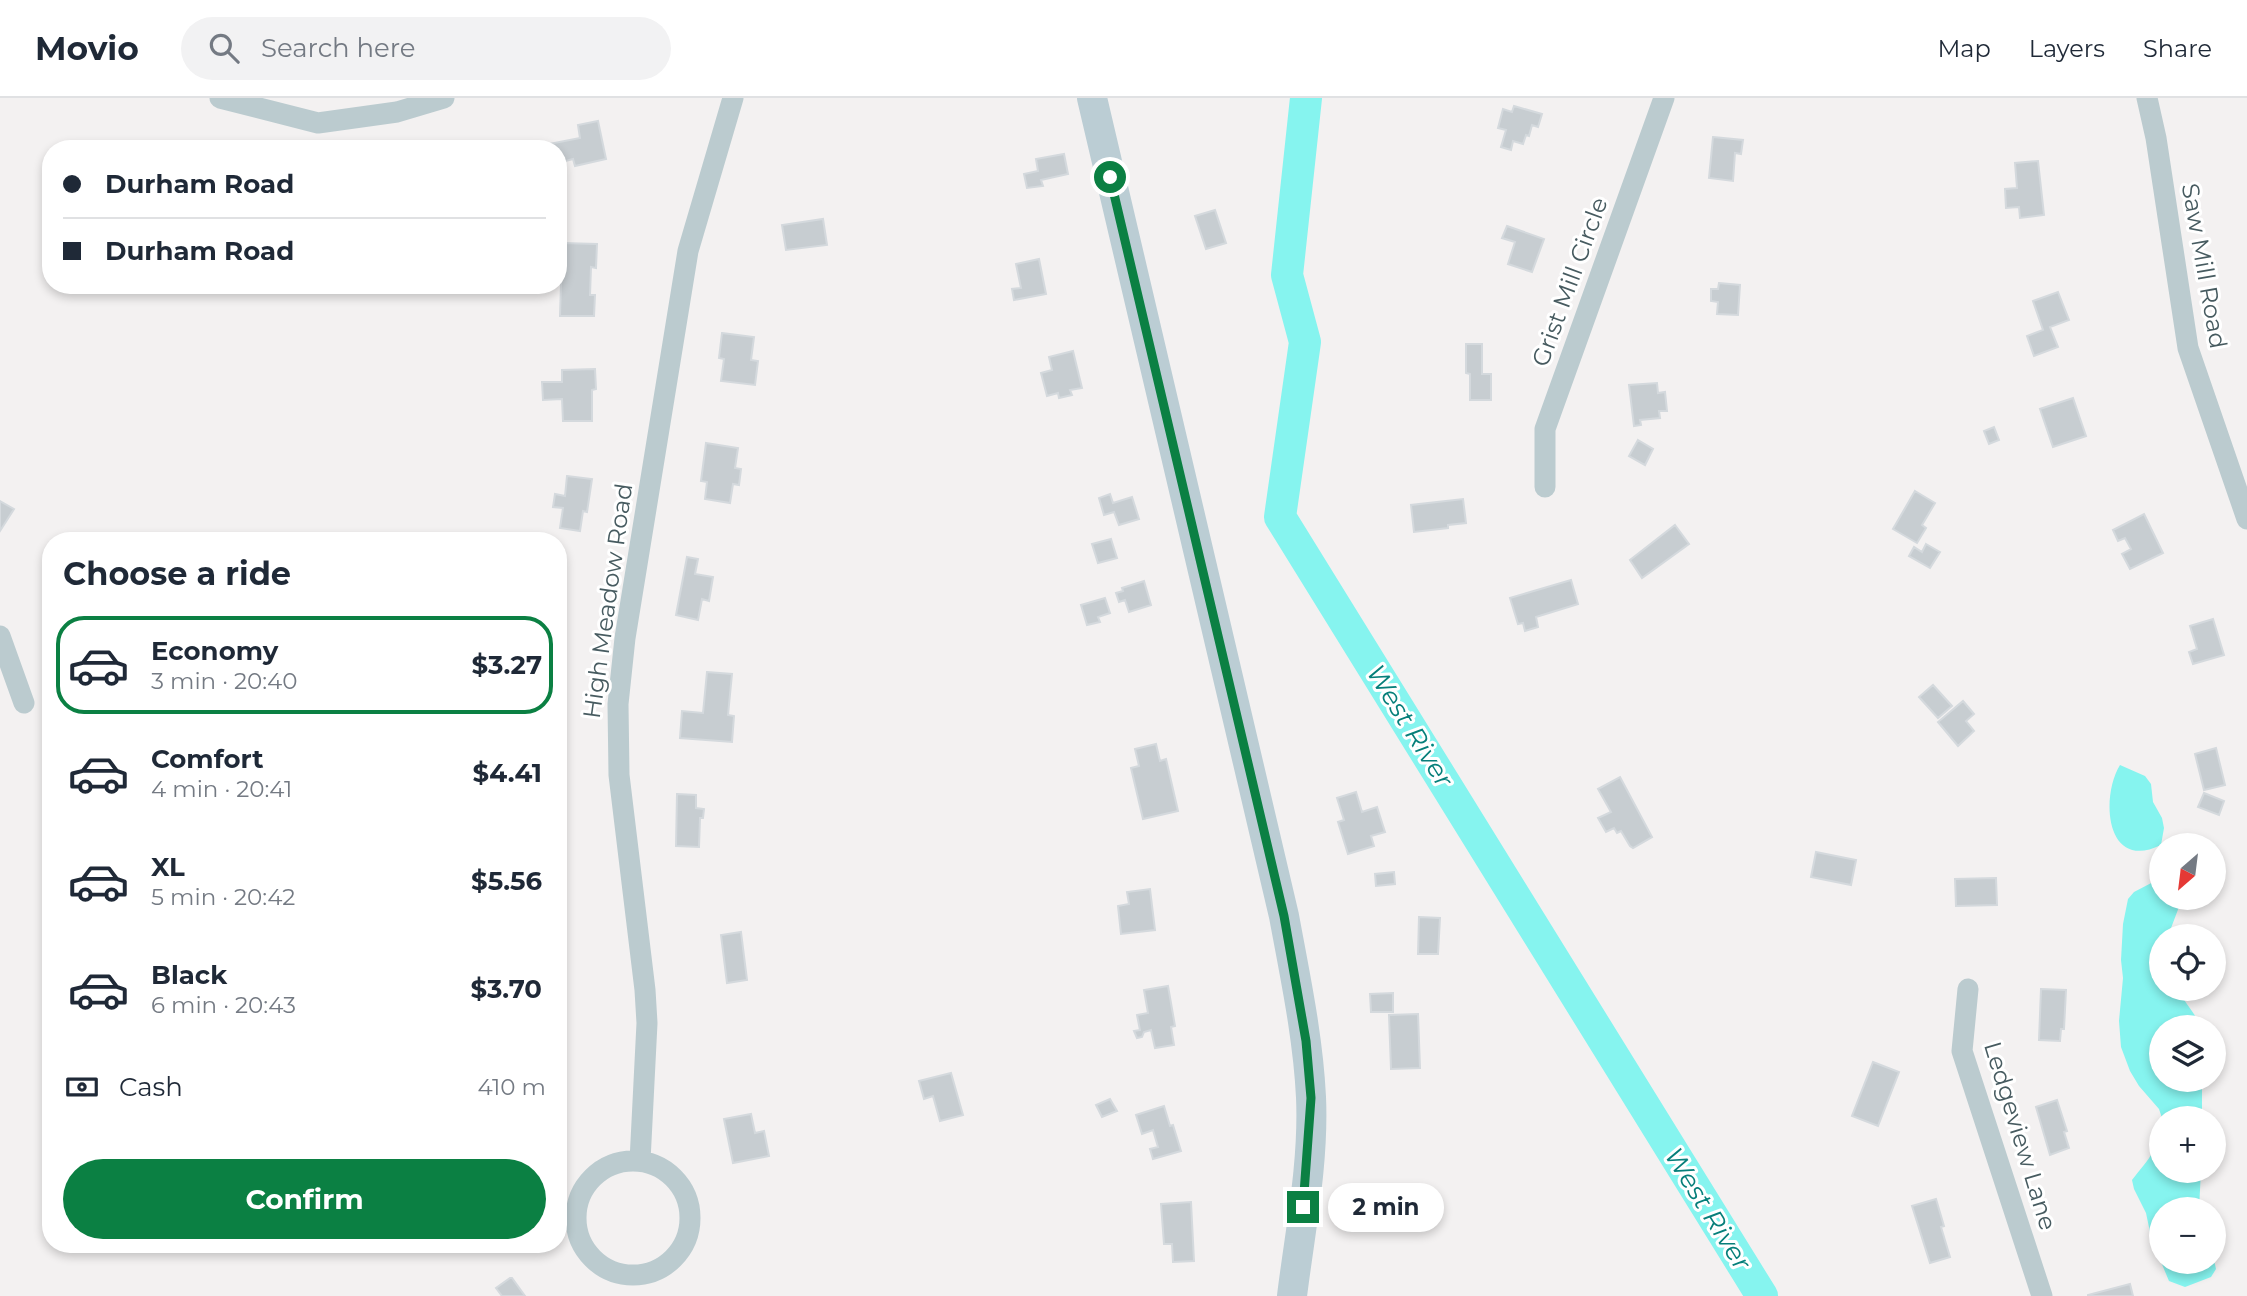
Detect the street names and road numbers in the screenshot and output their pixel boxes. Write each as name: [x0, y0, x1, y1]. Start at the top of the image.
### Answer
street label: Saw Mill Road: [2176, 181, 2233, 351]
street label: Grist Mill Circle: [1525, 193, 1614, 370]
street label: High Meadow Road: [577, 481, 638, 720]
street label: Ledgeview Lane: [1978, 1038, 2063, 1234]

